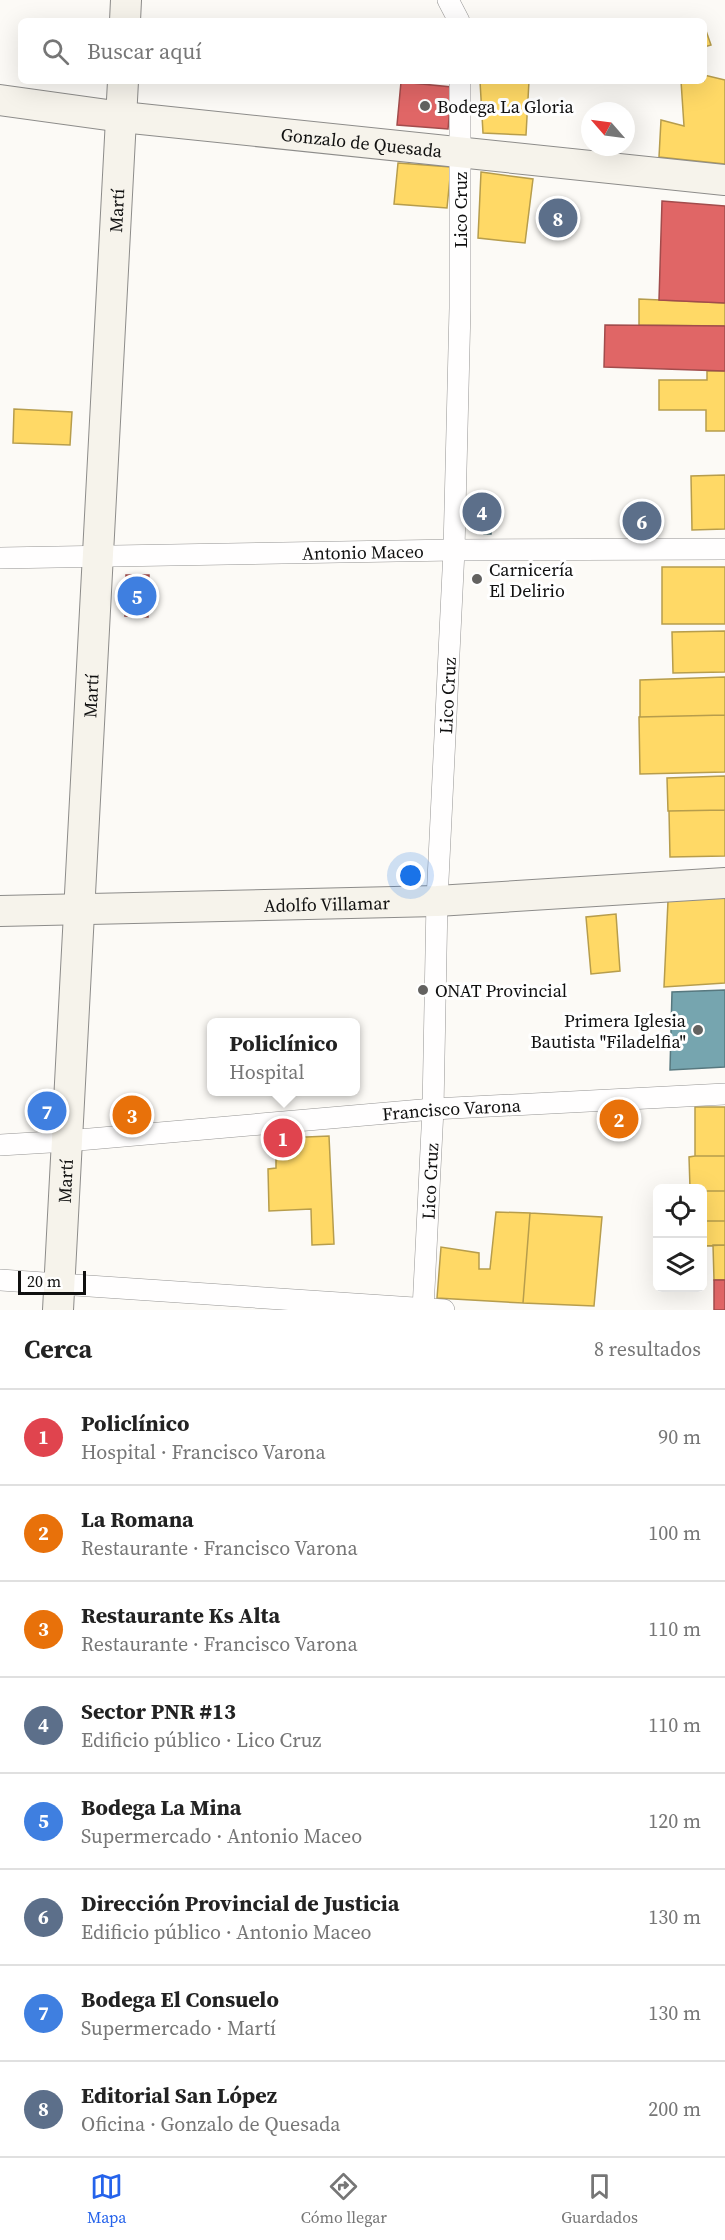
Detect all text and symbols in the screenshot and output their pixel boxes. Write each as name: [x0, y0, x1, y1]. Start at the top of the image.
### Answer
search box: [18, 18, 707, 84]
icon: search: [39, 35, 72, 68]
text: Buscar aquí: [87, 36, 202, 66]
place label: Bodega La Gloria: [437, 94, 574, 119]
marker: Bodega La Gloria: [418, 99, 432, 113]
north arrow: [581, 102, 635, 156]
street label: Gonzalo de Quesada: [280, 121, 444, 163]
street label: Lico Cruz: [448, 172, 473, 248]
street label: Martí: [102, 188, 130, 233]
pin: 8: [538, 196, 578, 240]
pin: 4: [462, 490, 502, 534]
pin: 6: [622, 498, 662, 544]
street label: Antonio Maceo: [302, 538, 424, 565]
place label: Carnicería El Delirio: [489, 557, 574, 603]
marker: Carnicería El Delirio: [470, 572, 484, 586]
pin: 5: [118, 574, 156, 618]
street label: Lico Cruz: [433, 657, 461, 734]
street label: Martí: [77, 673, 104, 719]
your location: [396, 861, 425, 890]
street label: Adolfo Villamar: [264, 890, 391, 917]
place label: ONAT Provincial: [435, 978, 567, 1003]
marker: ONAT Provincial: [416, 983, 430, 997]
place label: Primera Iglesia Bautista "Filadelfia": [530, 1008, 687, 1054]
popup: [207, 1018, 360, 1096]
marker: Primera Iglesia Bautista "Filadelfia": [691, 1023, 705, 1037]
text: Policlínico: [229, 1028, 338, 1058]
text: Hospital: [229, 1058, 304, 1086]
pin: 7: [28, 1088, 66, 1134]
pin: 3: [112, 1092, 152, 1138]
street label: Francisco Varona: [381, 1092, 522, 1126]
pin: 2: [600, 1096, 638, 1142]
pin: 1: [264, 1116, 302, 1160]
street label: Lico Cruz: [415, 1142, 444, 1220]
street label: Martí: [51, 1158, 78, 1204]
map controls: [653, 1184, 707, 1292]
button: locate: [653, 1184, 707, 1238]
button: layers: [653, 1238, 707, 1292]
scale bar: [18, 1268, 86, 1296]
text: 20 m: [27, 1270, 61, 1292]
text: Cerca: [24, 1331, 92, 1367]
text: 8 resultados: [594, 1335, 701, 1363]
text: Policlínico: [81, 1408, 189, 1438]
text: 1: [38, 1423, 49, 1451]
text: 90 m: [658, 1423, 701, 1451]
text: Hospital · Francisco Varona: [81, 1438, 326, 1466]
text: La Romana: [81, 1504, 194, 1534]
text: 2: [38, 1519, 49, 1547]
text: 100 m: [648, 1519, 701, 1547]
text: Restaurante · Francisco Varona: [81, 1534, 358, 1562]
text: Restaurante Ks Alta: [81, 1600, 280, 1630]
text: 3: [38, 1615, 49, 1643]
text: 110 m: [648, 1615, 701, 1643]
text: Restaurante · Francisco Varona: [81, 1630, 358, 1658]
text: Sector PNR #13: [81, 1696, 236, 1726]
text: 4: [38, 1711, 49, 1739]
text: 110 m: [648, 1711, 701, 1739]
text: Edificio público · Lico Cruz: [81, 1726, 321, 1754]
text: Bodega La Mina: [81, 1792, 241, 1822]
text: 5: [38, 1807, 49, 1835]
text: 120 m: [648, 1807, 701, 1835]
text: Supermercado · Antonio Maceo: [81, 1822, 362, 1850]
text: Dirección Provincial de Justicia: [81, 1888, 400, 1918]
text: 6: [38, 1903, 49, 1931]
text: 130 m: [648, 1903, 701, 1931]
text: Edificio público · Antonio Maceo: [81, 1918, 372, 1946]
text: Bodega El Consuelo: [81, 1984, 279, 2014]
text: 7: [38, 1999, 49, 2027]
text: 130 m: [648, 1999, 701, 2027]
text: Supermercado · Martí: [81, 2014, 276, 2042]
text: Editorial San López: [81, 2080, 277, 2110]
text: 8: [38, 2095, 49, 2123]
text: 200 m: [648, 2095, 701, 2123]
text: Oficina · Gonzalo de Quesada: [81, 2110, 340, 2138]
tab: Mapa: [87, 2170, 127, 2228]
tab: Cómo llegar: [301, 2170, 387, 2228]
tab: Guardados: [561, 2170, 638, 2228]

